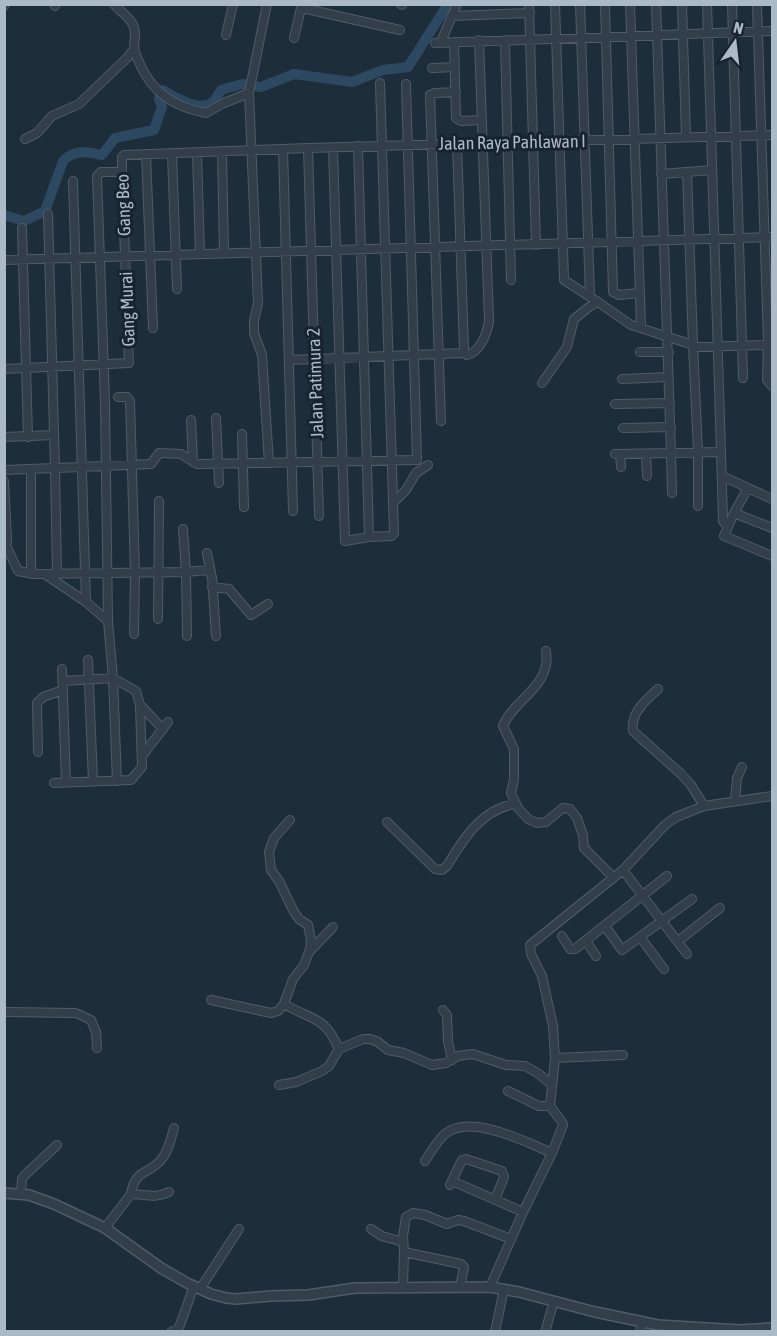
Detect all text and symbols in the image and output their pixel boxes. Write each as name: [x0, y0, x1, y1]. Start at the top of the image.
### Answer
north arrow: [705, 12, 765, 72]
text: N: [732, 18, 745, 37]
street label: Jalan Raya Pahlawan I: [438, 130, 586, 154]
street label: Gang Beo: [111, 174, 135, 236]
street label: Gang Murai: [115, 271, 139, 347]
street label: Jalan Patimura 2: [303, 327, 327, 439]

